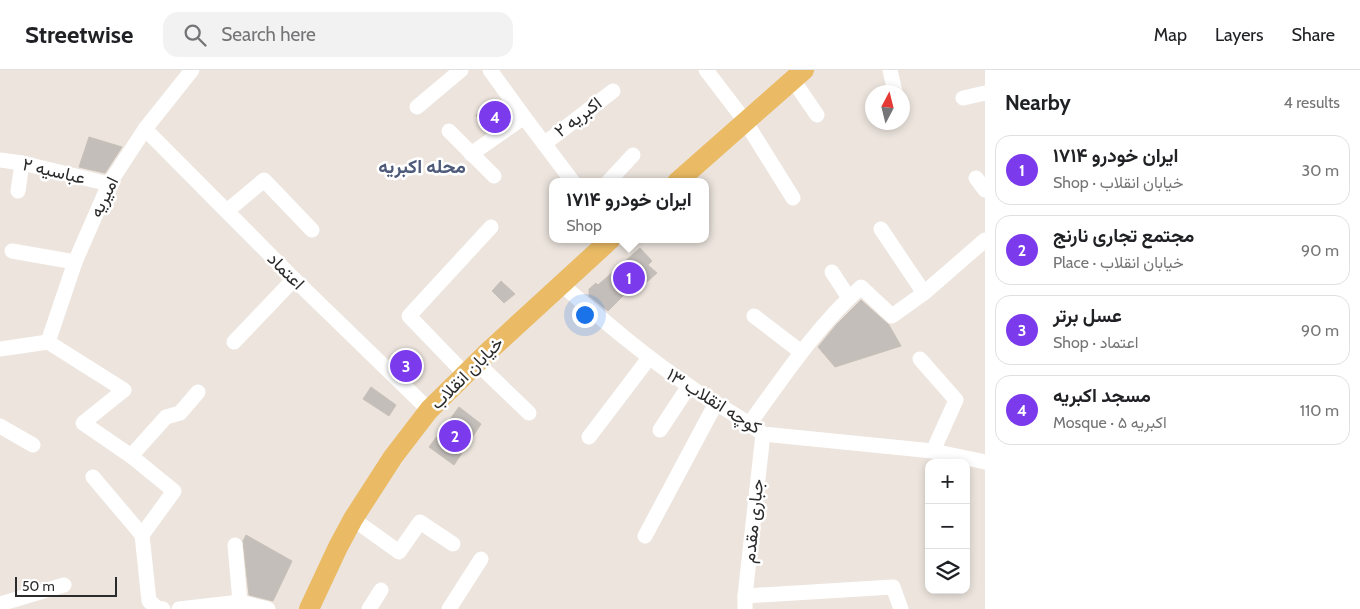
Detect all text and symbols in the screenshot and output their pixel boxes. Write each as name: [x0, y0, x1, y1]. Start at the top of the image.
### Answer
search box: [163, 12, 513, 57]
text: Streetwise: [25, 20, 133, 49]
icon: search: [181, 21, 209, 49]
text: Search here: [221, 23, 316, 46]
text: Map: [1154, 24, 1187, 46]
text: Layers: [1215, 24, 1264, 46]
text: Share: [1292, 24, 1335, 46]
north arrow: [865, 85, 910, 130]
text: Nearby: [1005, 90, 1071, 115]
street label: اکبریه ۲: [550, 92, 606, 142]
text: 4 results: [1283, 93, 1340, 112]
pin: 4: [479, 98, 511, 136]
text: ایران خودرو ۱۷۱۴: [1053, 144, 1179, 167]
street label: عباسیه ۲: [20, 153, 88, 189]
district label: محله اکبریه: [378, 155, 466, 179]
text: 1: [1019, 161, 1025, 180]
text: 30 m: [1302, 161, 1339, 180]
street label: امیریه: [85, 173, 123, 221]
text: Shop · خیابان انقلاب: [1053, 173, 1184, 192]
popup: [549, 178, 709, 243]
text: ایران خودرو ۱۷۱۴: [566, 188, 692, 211]
text: Shop: [566, 216, 602, 235]
text: مجتمع تجاری نارنج: [1053, 224, 1194, 247]
text: 2: [1018, 241, 1026, 260]
text: 90 m: [1301, 241, 1339, 260]
street label: اعتماد: [263, 248, 309, 294]
text: Place · خیابان انقلاب: [1053, 253, 1184, 272]
pin: 1: [613, 259, 645, 297]
your location: [572, 302, 598, 328]
text: عسل برتر: [1053, 304, 1122, 327]
text: 3: [1018, 321, 1026, 340]
text: 90 m: [1301, 321, 1339, 340]
street label: خیابان انقلاب: [426, 332, 508, 414]
text: Shop · اعتماد: [1053, 333, 1138, 352]
pin: 3: [390, 347, 422, 385]
street label: کوچه انقلاب ۱۳: [662, 363, 765, 440]
text: مسجد اکبریه: [1053, 384, 1151, 407]
text: 4: [1017, 401, 1027, 420]
text: 110 m: [1300, 401, 1339, 420]
text: Mosque · اکبریه ۵: [1053, 413, 1167, 432]
pin: 2: [439, 417, 471, 455]
map controls: [925, 459, 970, 594]
button: +: [925, 459, 970, 504]
street label: جباری مقدم: [738, 478, 769, 564]
button: −: [925, 504, 970, 549]
button: layers: [925, 549, 970, 594]
scale bar: [15, 574, 118, 597]
text: 50 m: [22, 577, 55, 595]

